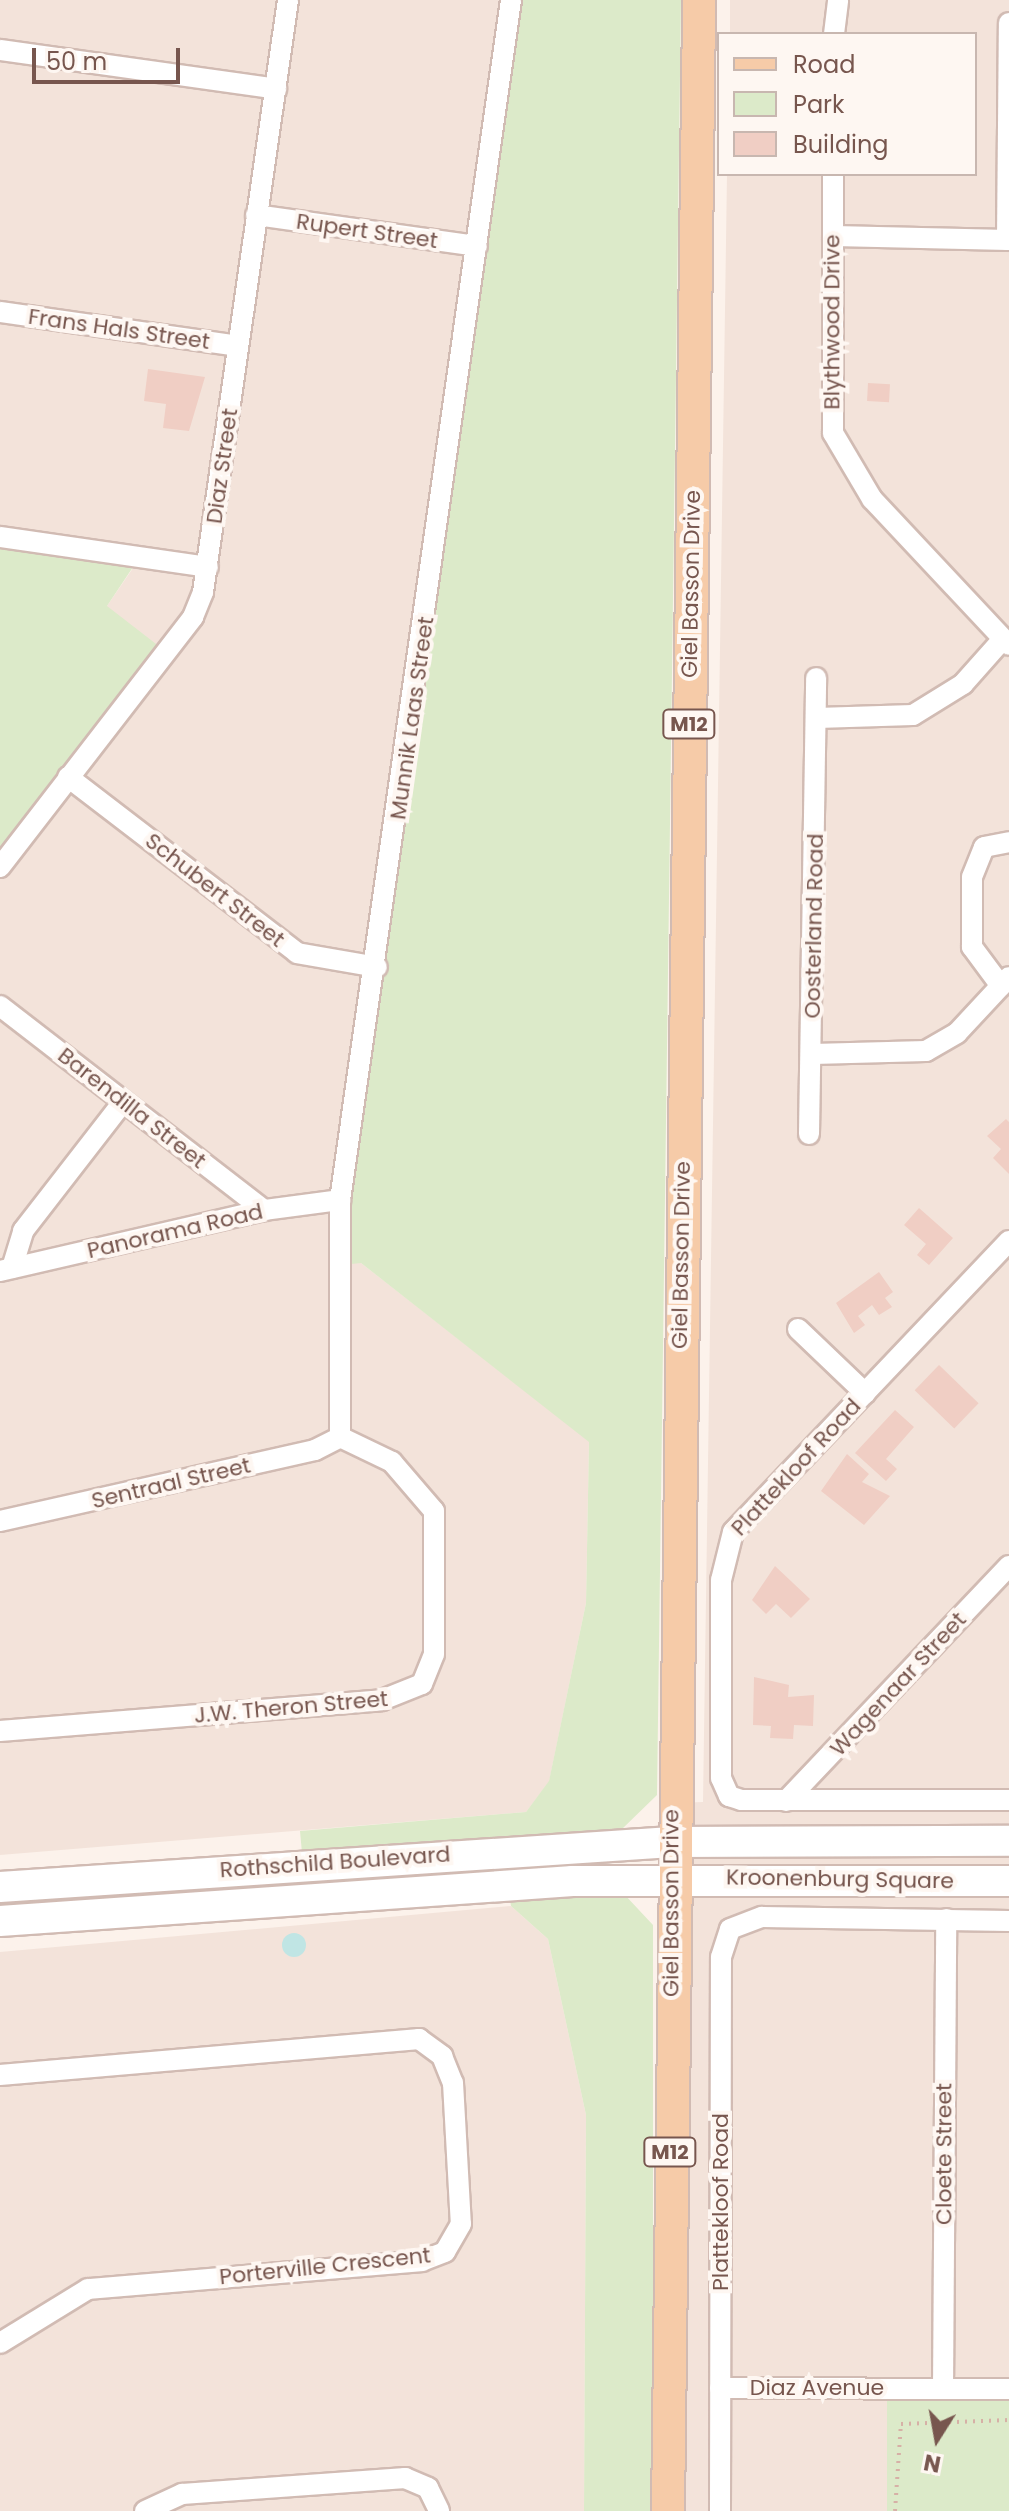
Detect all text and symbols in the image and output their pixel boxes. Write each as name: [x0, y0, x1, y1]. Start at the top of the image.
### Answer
scale bar: [36, 32, 184, 82]
legend: [717, 32, 977, 176]
text: 50 m: [46, 45, 107, 78]
text: Road: [793, 48, 855, 81]
text: Park: [793, 88, 844, 121]
text: Building: [793, 128, 889, 161]
street label: Rupert Street: [295, 208, 439, 254]
street label: Blythwood Drive: [819, 234, 845, 410]
street label: Frans Hals Street: [27, 303, 211, 355]
street label: Diaz Street: [201, 407, 243, 525]
street label: Giel Basson Drive: [676, 490, 706, 678]
street label: Munnik Laas Street: [385, 615, 439, 821]
road number: M12: [661, 708, 717, 740]
street label: Schubert Street: [140, 827, 290, 953]
street label: Oosterland Road: [799, 833, 829, 1019]
street label: Barendilla Street: [53, 1042, 211, 1174]
street label: Giel Basson Drive: [666, 1161, 696, 1349]
street label: Panorama Road: [85, 1198, 265, 1264]
street label: Plattekloof Road: [726, 1393, 866, 1541]
street label: Sentraal Street: [89, 1452, 253, 1514]
street label: Wagenaar Street: [825, 1607, 971, 1761]
street label: J.W. Theron Street: [193, 1685, 389, 1729]
street label: Giel Basson Drive: [658, 1809, 684, 1997]
street label: Rothschild Boulevard: [219, 1841, 451, 1883]
street label: Kroonenburg Square: [726, 1864, 954, 1894]
street label: Cloete Street: [931, 2083, 957, 2225]
street label: Plattekloof Road: [708, 2113, 734, 2291]
road number: M12: [642, 2136, 698, 2168]
street label: Porterville Crescent: [218, 2242, 432, 2290]
street label: Diaz Avenue: [750, 2375, 884, 2401]
north arrow: [897, 2399, 977, 2479]
text: N: [921, 2446, 943, 2480]

